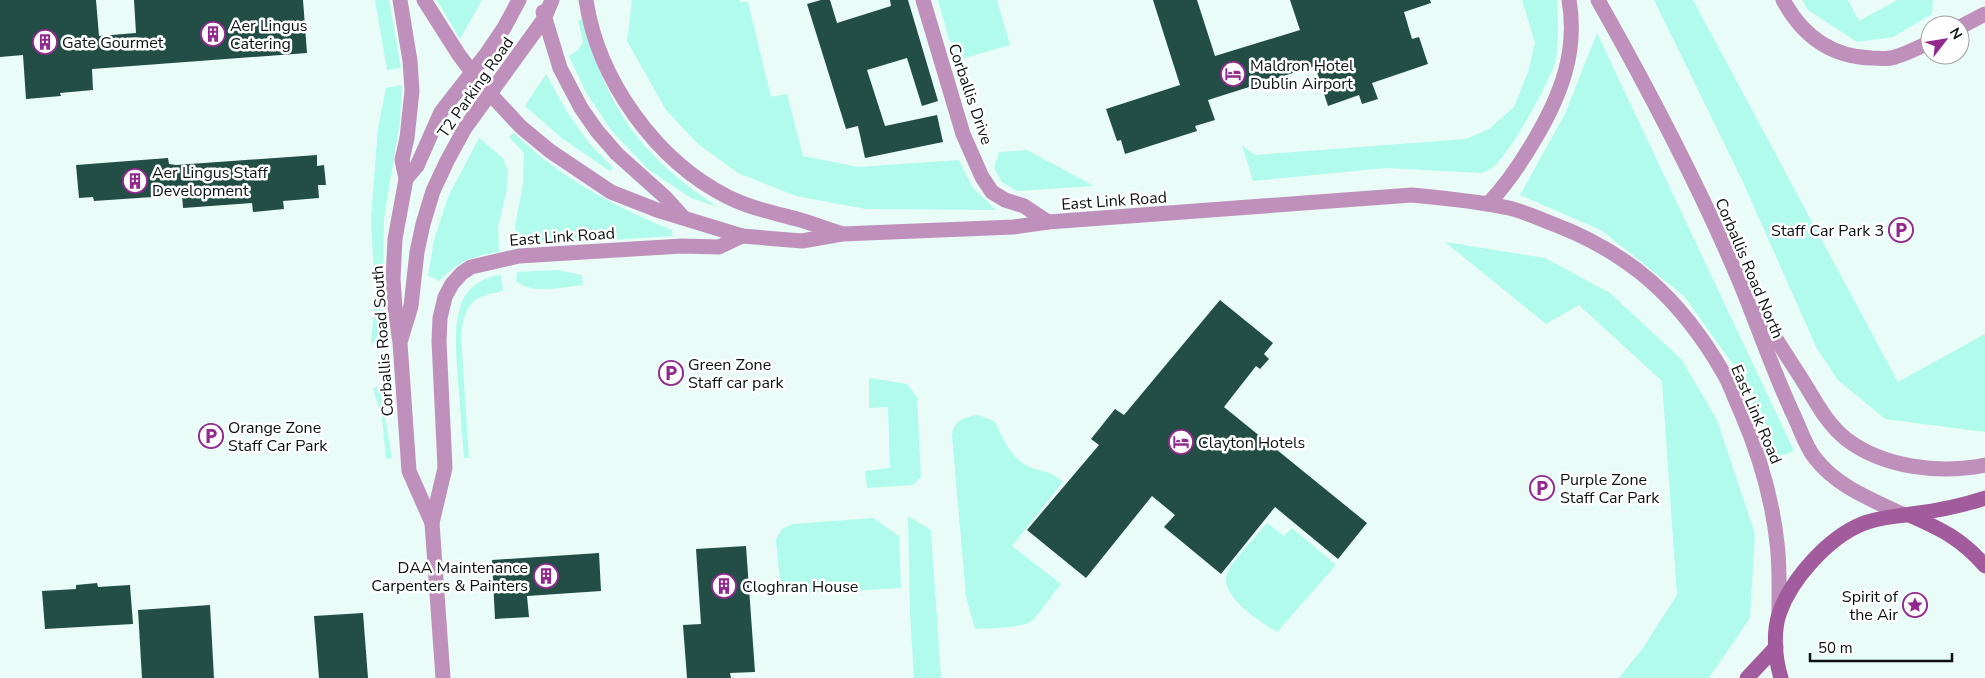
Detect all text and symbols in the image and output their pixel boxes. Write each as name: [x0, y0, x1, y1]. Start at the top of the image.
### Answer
place label: Aer Lingus Catering: [230, 15, 307, 55]
north arrow: [1920, 15, 1970, 65]
building icon: Aer Lingus Catering: [200, 21, 226, 47]
text: N: [1945, 24, 1967, 43]
building icon: Gate Gourmet: [32, 29, 58, 55]
place label: Gate Gourmet: [62, 32, 164, 54]
street label: T2 Parking Road: [433, 33, 519, 143]
street label: Corballis Drive: [942, 41, 998, 148]
place label: Maldron Hotel Dublin Airport: [1250, 55, 1354, 95]
hotel icon: Maldron Hotel Dublin Airport: [1220, 61, 1246, 87]
place label: Aer Lingus Staff Development: [152, 162, 269, 202]
building icon: Aer Lingus Staff Development: [122, 168, 148, 194]
street label: East Link Road: [1061, 186, 1168, 216]
street label: Corballis Road North: [1710, 195, 1789, 342]
parking icon: Staff Car Park 3: [1888, 217, 1914, 243]
place label: Staff Car Park 3: [1771, 220, 1884, 242]
street label: East Link Road: [509, 222, 616, 252]
street label: Corballis Road South: [367, 265, 399, 417]
place label: Green Zone Staff car park: [688, 354, 785, 394]
parking icon: Green Zone Staff car park: [658, 360, 684, 386]
street label: East Link Road: [1725, 361, 1787, 467]
place label: Orange Zone Staff Car Park: [228, 417, 328, 457]
parking icon: Orange Zone Staff Car Park: [198, 423, 224, 449]
hotel icon: Clayton Hotels: [1168, 429, 1194, 455]
place label: Clayton Hotels: [1198, 432, 1305, 454]
place label: Purple Zone Staff Car Park: [1560, 469, 1660, 509]
parking icon: Purple Zone Staff Car Park: [1529, 475, 1555, 501]
place label: DAA Maintenance Carpenters & Painters: [371, 557, 528, 597]
building icon: DAA Maintenance Carpenters & Painters: [533, 563, 559, 589]
building icon: Cloghran House: [711, 573, 737, 599]
place label: Cloghran House: [742, 576, 858, 598]
place label: Spirit of the Air: [1842, 586, 1899, 626]
place icon: Spirit of the Air: [1902, 592, 1928, 618]
scale bar: [1810, 630, 1952, 662]
text: 50 m: [1818, 638, 1853, 658]

